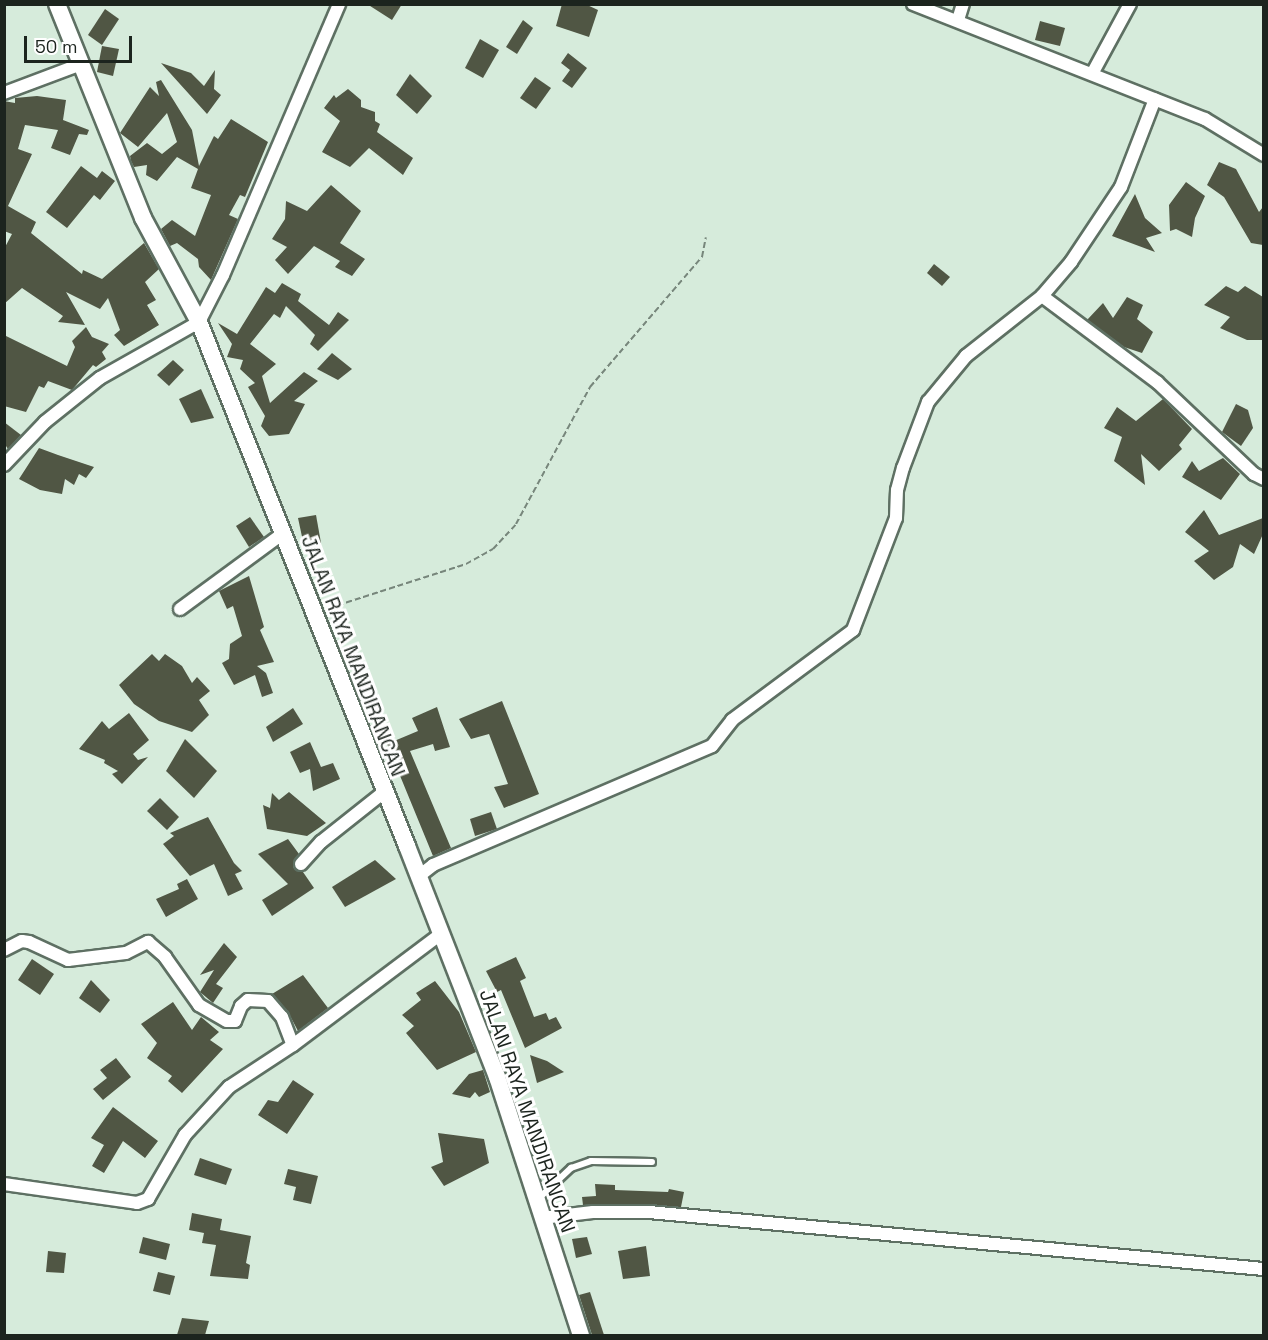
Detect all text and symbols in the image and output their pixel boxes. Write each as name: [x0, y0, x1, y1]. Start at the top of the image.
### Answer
scale bar: [27, 24, 135, 62]
text: 50 m: [35, 35, 77, 58]
street label: JALAN RAYA MANDIRANCAN: [296, 532, 410, 780]
street label: JALAN RAYA MANDIRANCAN: [474, 986, 580, 1236]

